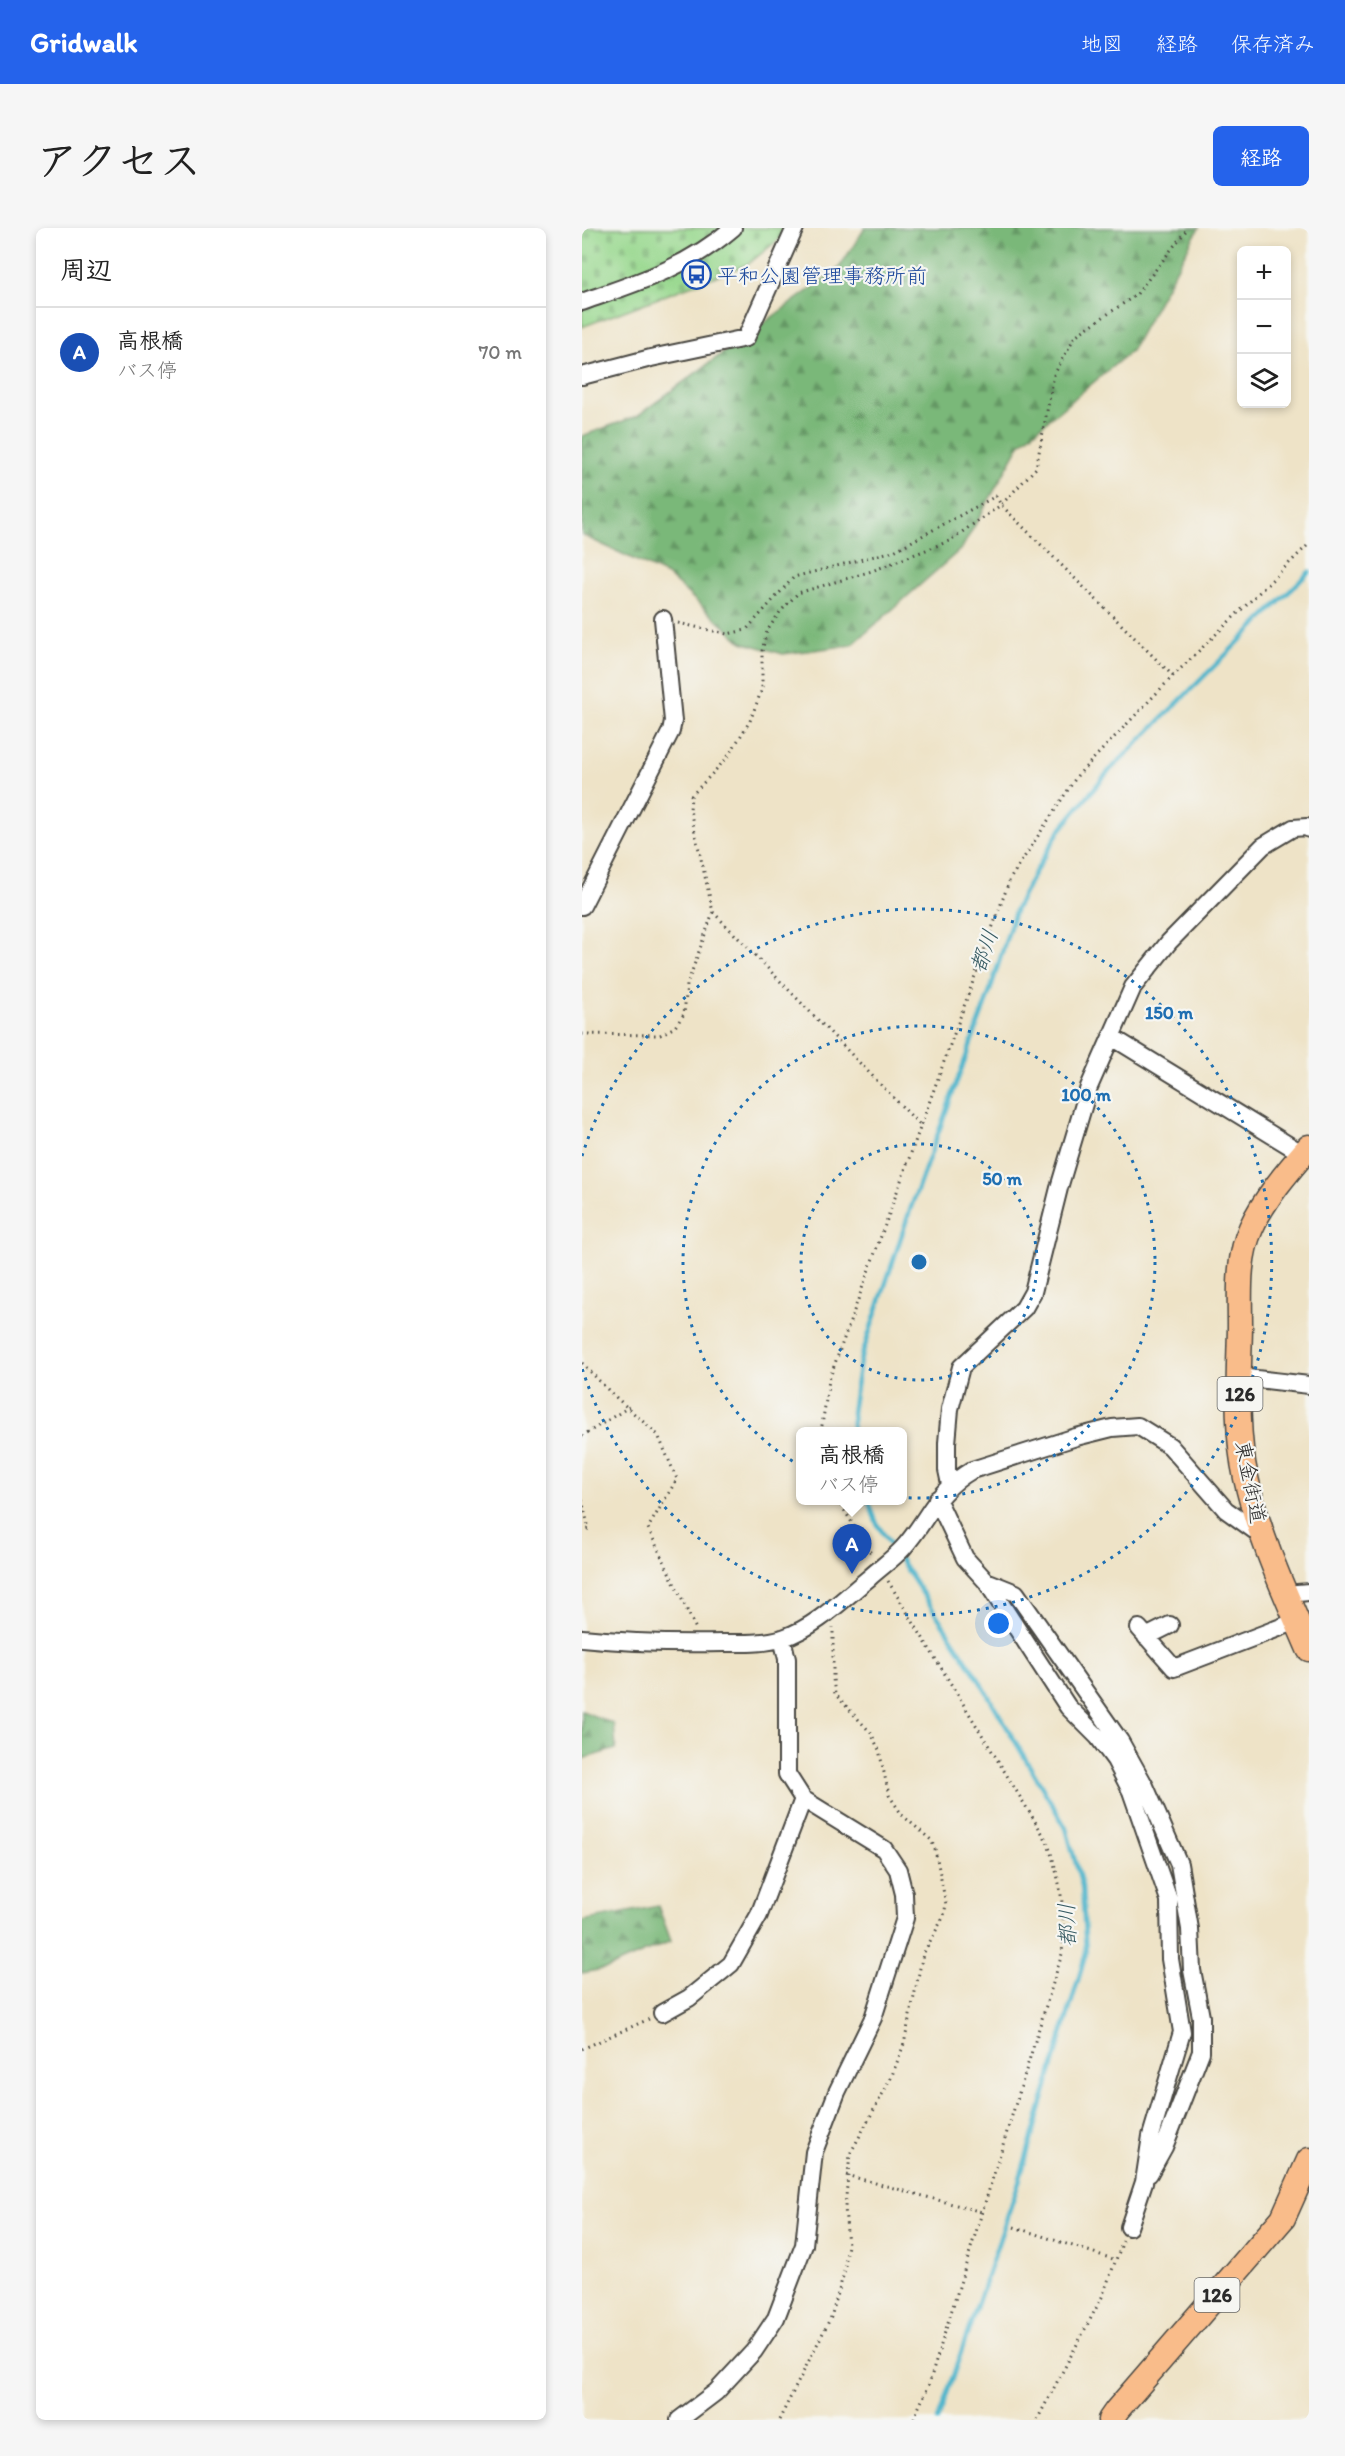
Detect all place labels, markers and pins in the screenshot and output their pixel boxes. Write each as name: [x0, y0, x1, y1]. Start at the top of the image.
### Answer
bus stop icon: 平和公園管理事務所前: [680, 259, 712, 291]
place label: 平和公園管理事務所前: [717, 263, 927, 288]
centre of rings: [909, 1252, 929, 1272]
pin: A: [832, 1524, 872, 1574]

